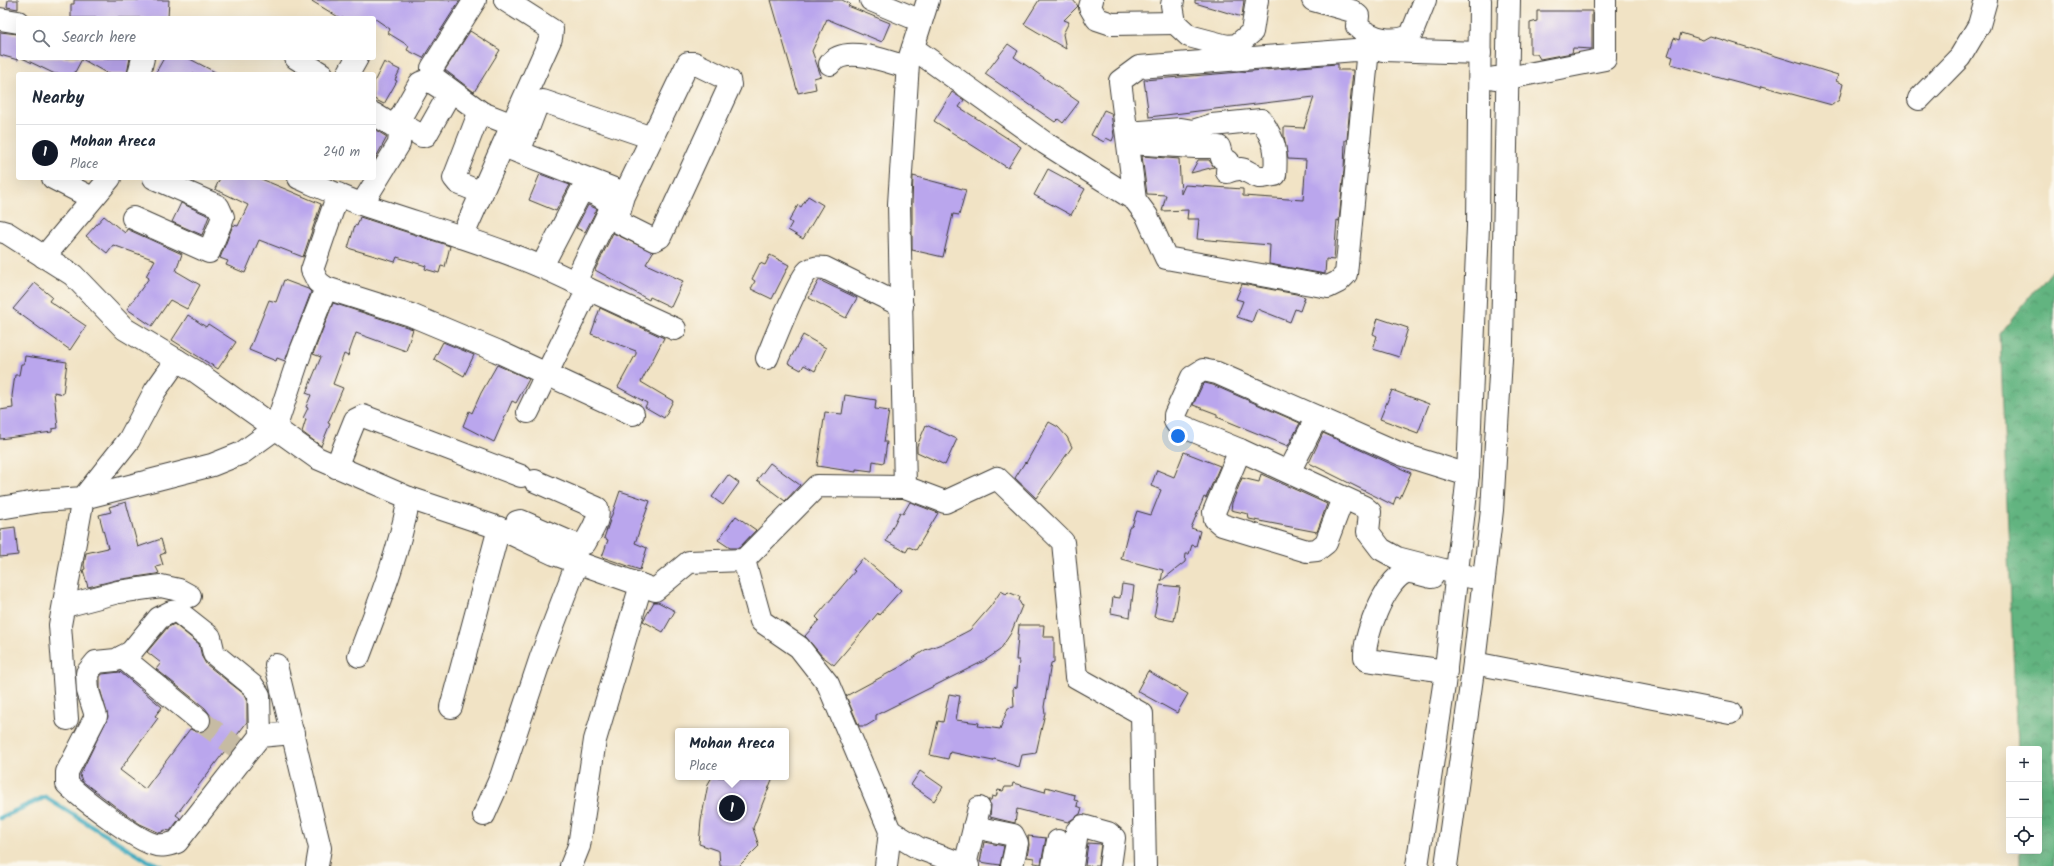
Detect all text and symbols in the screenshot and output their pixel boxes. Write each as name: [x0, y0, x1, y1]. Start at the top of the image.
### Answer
search box: [16, 16, 376, 60]
text: Search here: [62, 26, 136, 50]
icon: search: [30, 27, 52, 49]
text: Nearby: [32, 85, 84, 112]
text: Mohan Areca: [70, 130, 156, 154]
text: 1: [43, 142, 47, 163]
text: 240 m: [323, 142, 360, 163]
text: Place: [70, 154, 98, 175]
your location: [1168, 426, 1188, 446]
popup: [675, 728, 789, 780]
text: Mohan Areca: [689, 732, 775, 756]
map controls: [2006, 746, 2042, 854]
button: +: [2006, 746, 2042, 782]
text: Place: [689, 756, 717, 777]
button: −: [2006, 782, 2042, 818]
pin: 1: [719, 793, 745, 823]
button: locate: [2006, 818, 2042, 854]

